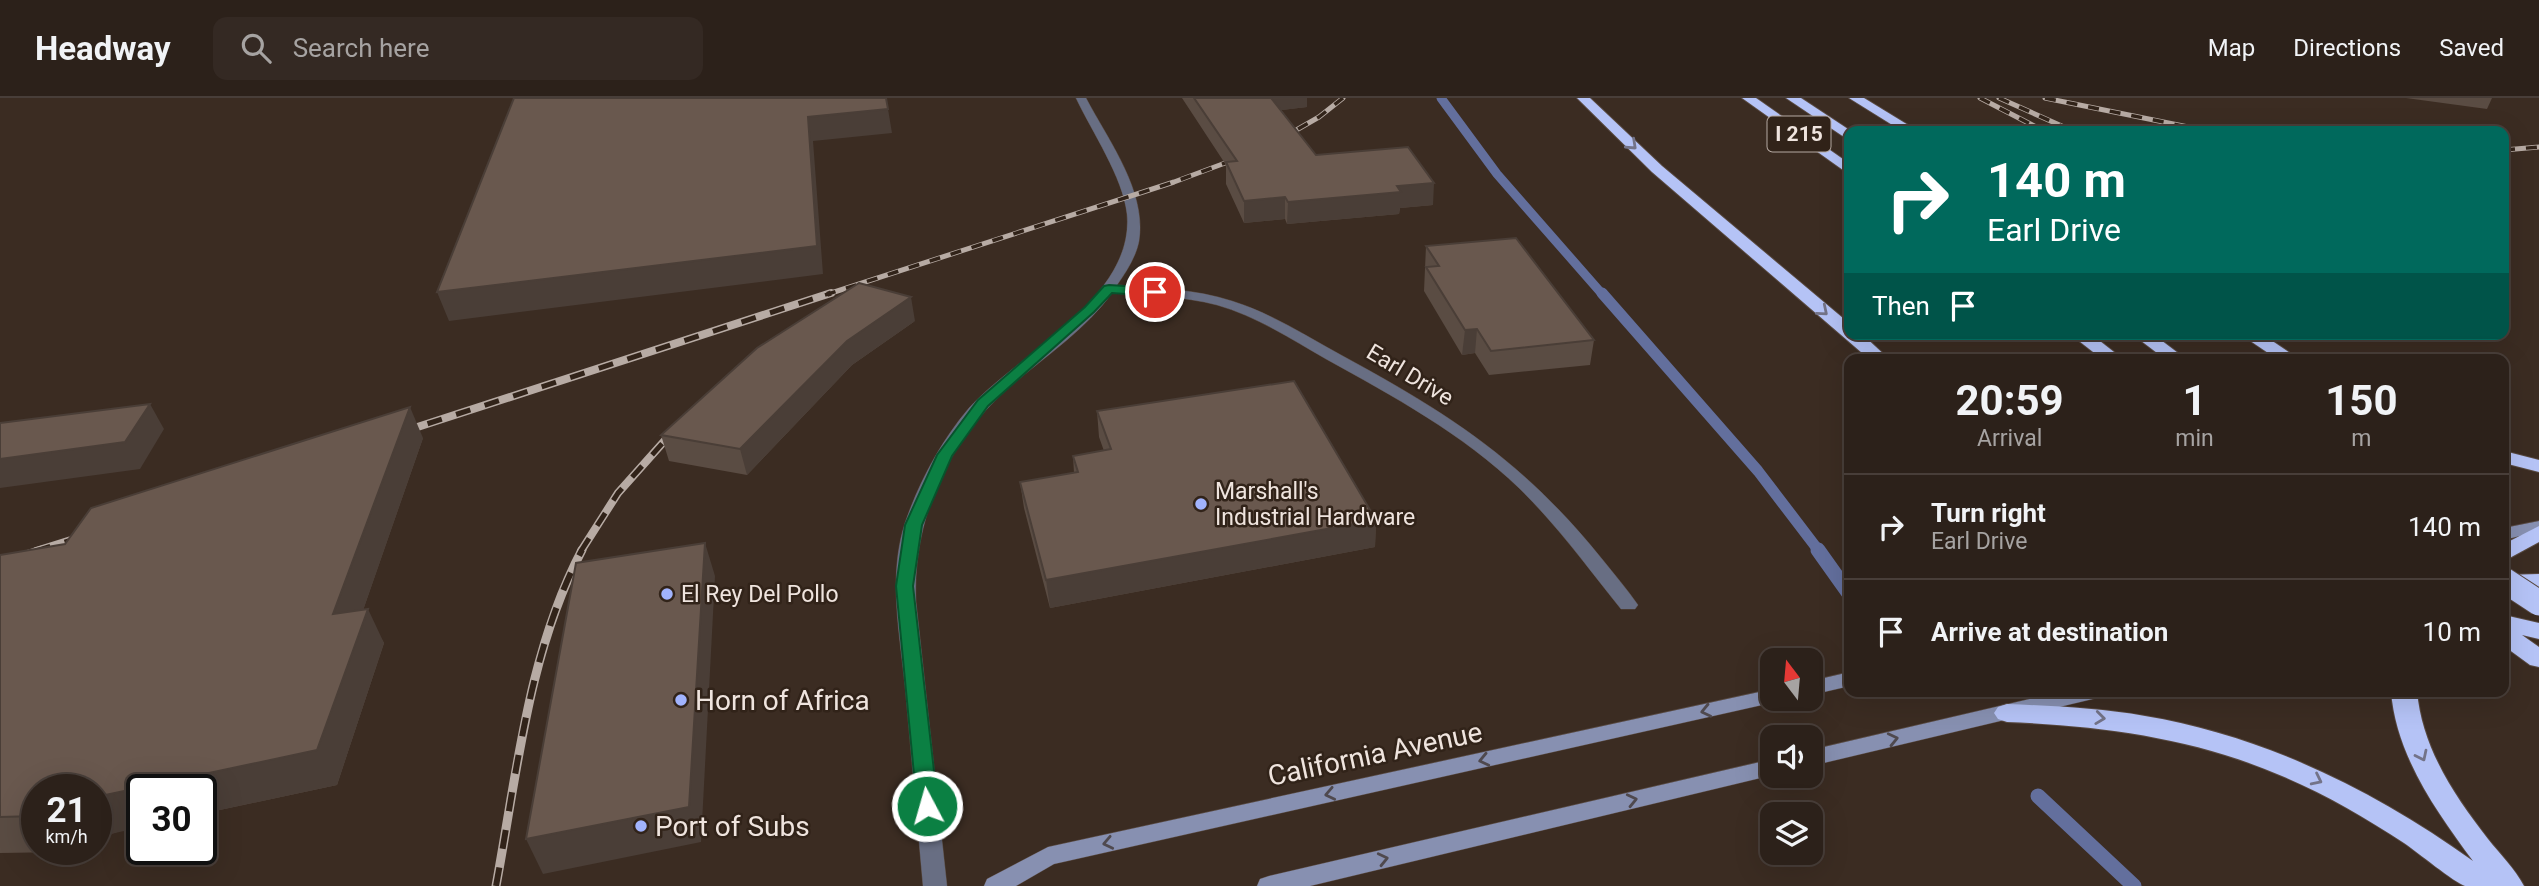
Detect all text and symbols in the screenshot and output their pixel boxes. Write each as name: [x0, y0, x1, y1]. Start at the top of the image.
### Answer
search box: [213, 17, 703, 80]
text: Headway: [35, 29, 171, 68]
icon: search: [237, 29, 275, 67]
text: Search here: [293, 33, 429, 63]
text: Map: [2208, 34, 2255, 62]
text: Directions: [2293, 34, 2401, 62]
text: Saved: [2439, 34, 2504, 62]
road number: I 215: [1768, 117, 1830, 152]
one-way arrow: [1624, 137, 1637, 150]
text: 140 m: [1987, 152, 2126, 209]
icon: right: [1872, 154, 1963, 245]
text: Earl Drive: [1987, 211, 2121, 249]
pin: [1125, 262, 1185, 322]
icon: arrive: [1136, 273, 1174, 311]
icon: arrive: [1944, 287, 1982, 325]
text: Then: [1872, 291, 1930, 321]
one-way arrow: [1815, 303, 1828, 315]
street label: Earl Drive: [1362, 339, 1458, 411]
text: 20:59: [1956, 376, 2064, 425]
text: 1: [2182, 376, 2207, 425]
text: 150: [2325, 376, 2398, 425]
text: Arrival: [1977, 425, 2042, 452]
text: min: [2175, 425, 2214, 452]
text: m: [2351, 425, 2371, 452]
place label: Marshall's Industrial Hardware: [1215, 478, 1415, 531]
marker: Marshall's Industrial Hardware: [1193, 496, 1209, 512]
text: Turn right: [1931, 498, 2046, 528]
icon: right: [1872, 508, 1910, 546]
text: 140 m: [2408, 512, 2481, 542]
text: Earl Drive: [1931, 528, 2027, 555]
place label: El Rey Del Pollo: [681, 581, 839, 608]
marker: El Rey Del Pollo: [659, 586, 675, 602]
icon: arrive: [1872, 613, 1910, 651]
text: Arrive at destination: [1931, 617, 2168, 647]
text: 10 m: [2423, 617, 2481, 647]
north arrow: [1760, 648, 1824, 710]
map controls: [1760, 648, 1823, 865]
place label: Horn of Africa: [695, 684, 870, 717]
marker: Horn of Africa: [673, 692, 689, 708]
one-way arrow: [1700, 703, 1712, 717]
one-way arrow: [2094, 711, 2105, 726]
street label: California Avenue: [1265, 715, 1485, 793]
button: sound: [1760, 725, 1823, 788]
one-way arrow: [1887, 733, 1899, 747]
one-way arrow: [2414, 749, 2428, 761]
one-way arrow: [1478, 752, 1490, 767]
position arrow: [890, 769, 964, 843]
one-way arrow: [2310, 772, 2322, 786]
speed limit sign: 30: [126, 774, 217, 865]
one-way arrow: [1324, 786, 1336, 801]
text: 21: [46, 790, 87, 831]
one-way arrow: [1626, 794, 1638, 809]
button: layers: [1760, 802, 1823, 865]
place label: Port of Subs: [655, 810, 810, 843]
marker: Port of Subs: [633, 818, 649, 834]
text: km/h: [45, 826, 88, 847]
one-way arrow: [1102, 834, 1114, 849]
one-way arrow: [1377, 853, 1389, 867]

